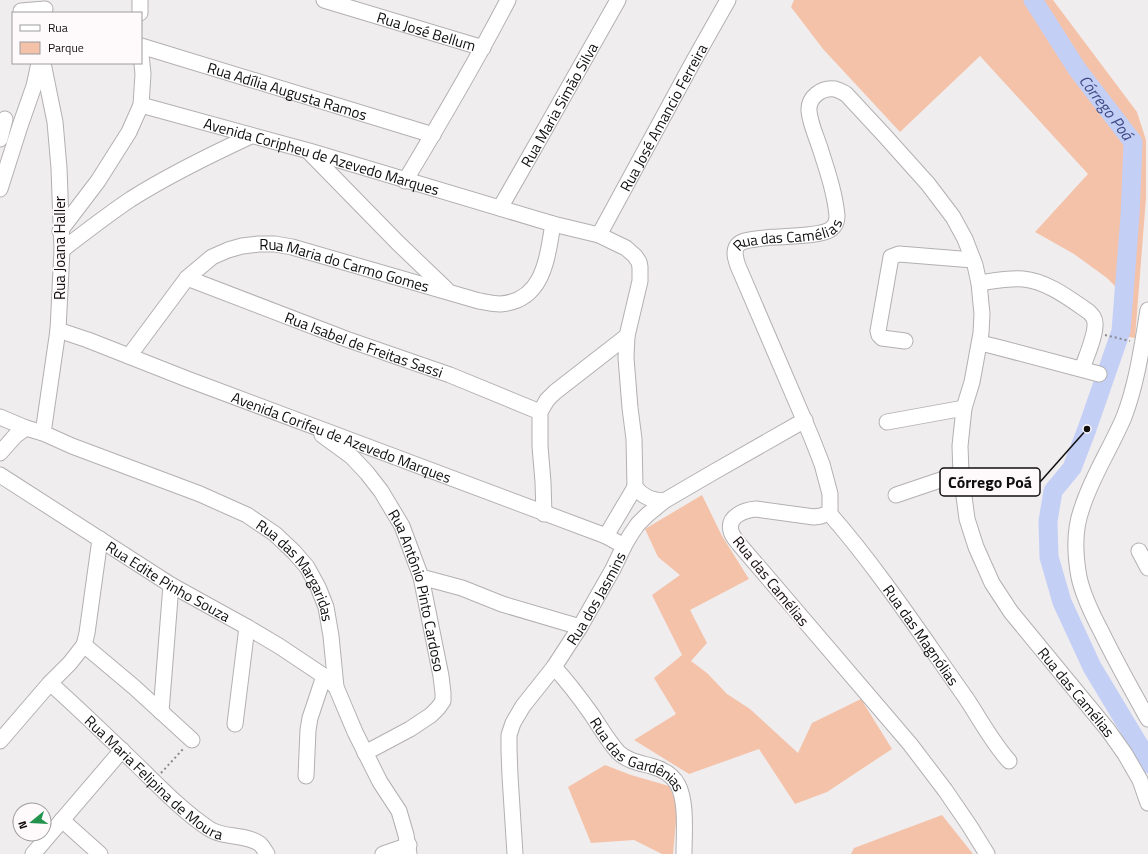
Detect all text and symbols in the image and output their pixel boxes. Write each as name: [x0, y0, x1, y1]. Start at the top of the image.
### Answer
street label: Rua José Bellum: [374, 5, 479, 57]
legend: [12, 12, 142, 64]
text: Rua: [48, 18, 68, 37]
text: Parque: [48, 38, 84, 57]
street label: Rua Maria Simão Silva: [514, 38, 604, 171]
street label: Rua José Amancio Ferreira: [613, 39, 713, 195]
street label: Rua Adília Augusta Ramos: [205, 55, 370, 126]
water label: Córrego Poá: [1073, 69, 1140, 147]
street label: Avenida Coripheu de Azevedo Marques: [201, 111, 442, 201]
street label: Rua Joana Haller: [48, 196, 71, 300]
street label: Rua das Camélias: [727, 215, 848, 256]
street label: Rua Maria do Carmo Gomes: [259, 233, 432, 298]
street label: Rua Isabel de Freitas Sassi: [281, 305, 446, 383]
street label: Avenida Corifeu de Azevedo Marques: [228, 385, 455, 489]
callout: Córrego Poá: [940, 468, 1040, 496]
text: Córrego Poá: [948, 470, 1032, 494]
street label: Rua Antônio Pinto Cardoso: [383, 504, 451, 674]
street label: Rua das Margaridas: [252, 513, 340, 623]
street label: Rua das Camélias: [727, 531, 815, 631]
street label: Rua Edite Pinho Souza: [102, 535, 235, 627]
street label: Rua dos Jasmins: [560, 548, 631, 649]
street label: Rua das Magnólias: [878, 579, 965, 690]
street label: Rua das Camélias: [1033, 642, 1121, 742]
street label: Rua Maria Felipina de Moura: [80, 709, 226, 845]
street label: Rua das Gardênias: [585, 712, 691, 795]
north arrow: [12, 802, 52, 842]
text: N: [14, 819, 31, 831]

